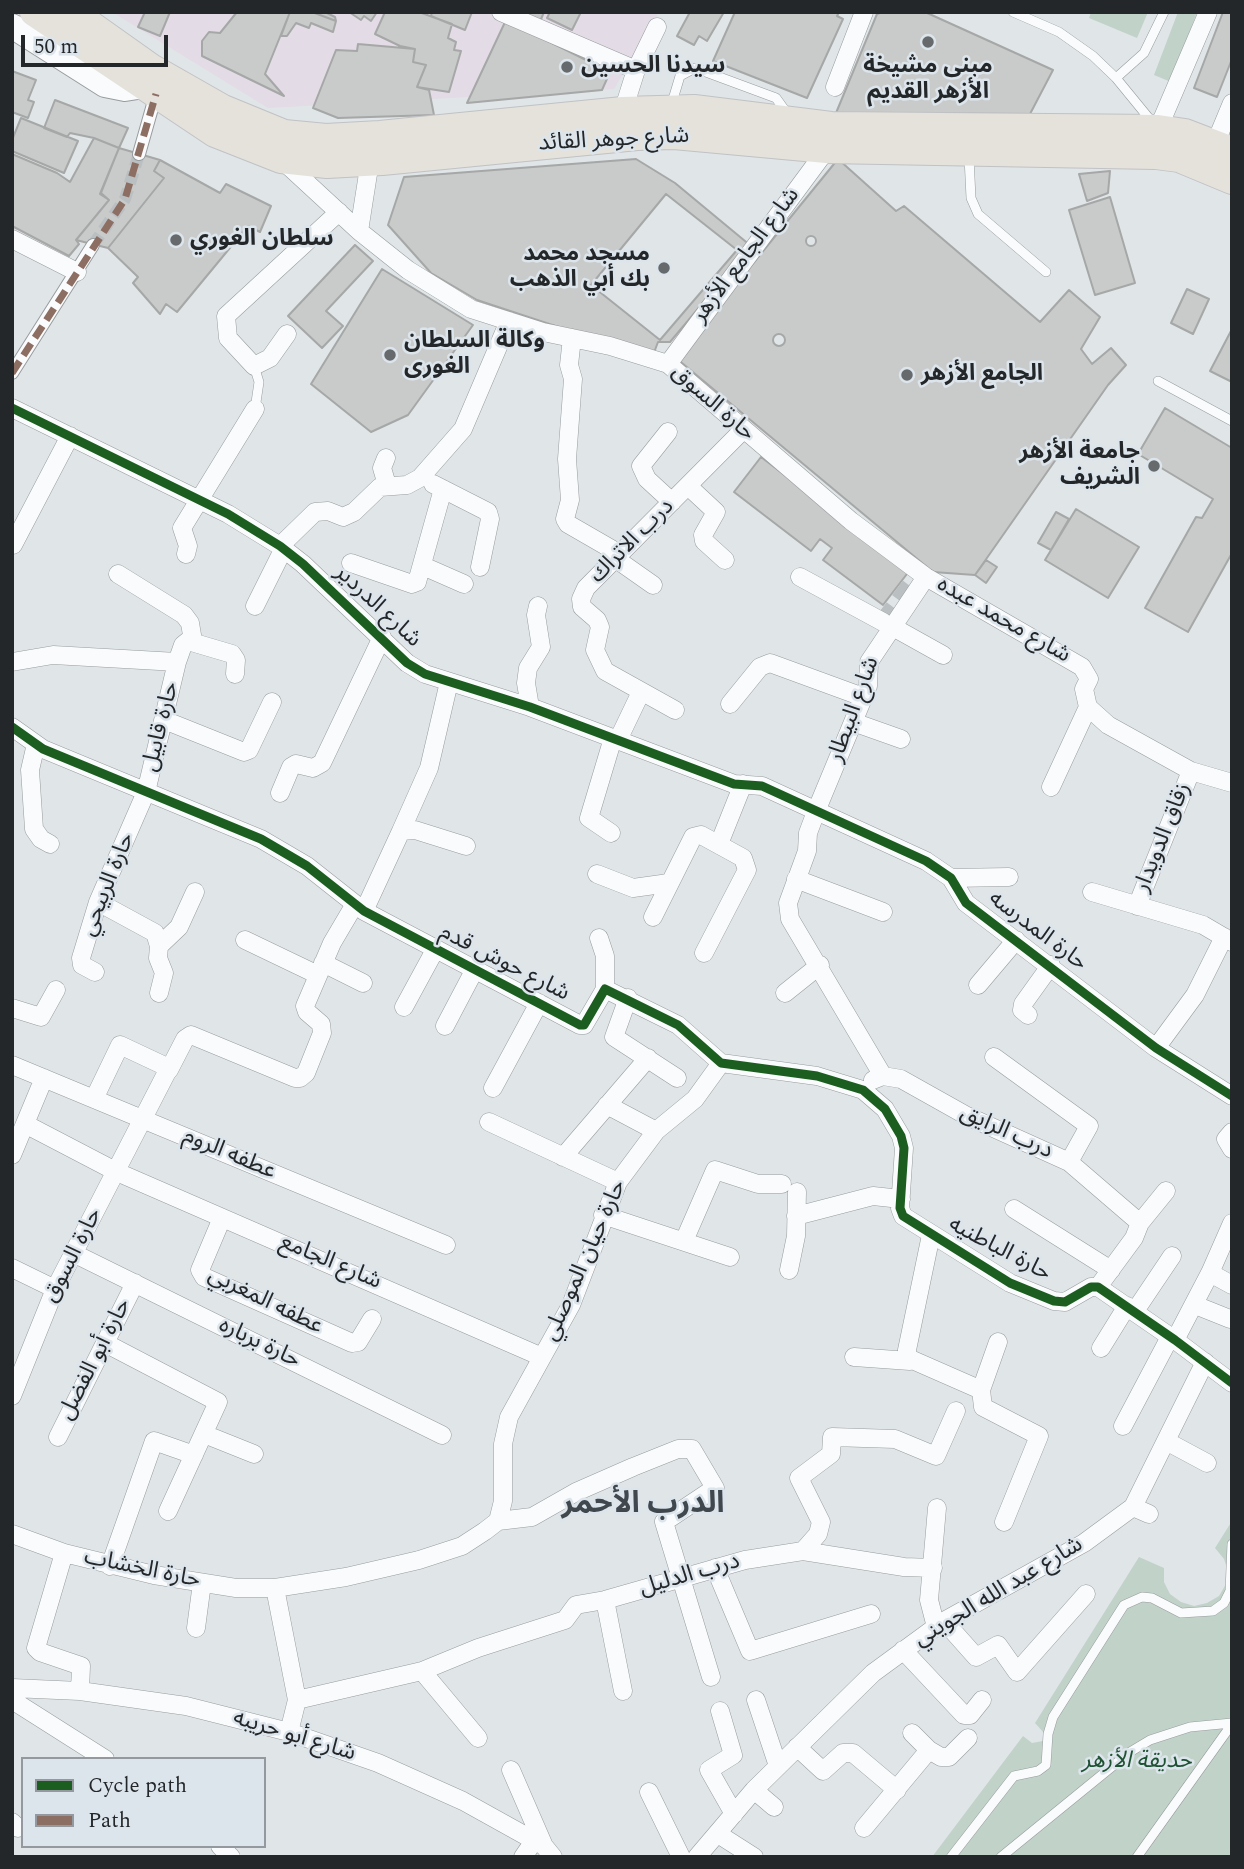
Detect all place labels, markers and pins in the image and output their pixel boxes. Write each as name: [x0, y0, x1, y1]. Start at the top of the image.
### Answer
marker: مبنى مشيخة الأزهر القديم: [920, 34, 936, 50]
place label: سيدنا الحسين: [581, 53, 725, 81]
place label: مبنى مشيخة الأزهر القديم: [863, 53, 993, 107]
marker: سيدنا الحسين: [559, 59, 575, 75]
place label: سلطان الغوري: [190, 226, 334, 254]
marker: سلطان الغوري: [168, 232, 184, 248]
place label: مسجد محمد بك أبي الذهب: [510, 241, 650, 295]
marker: مسجد محمد بك أبي الذهب: [656, 260, 672, 276]
place label: وكالة السلطان الغورى: [404, 328, 545, 382]
marker: وكالة السلطان الغورى: [382, 347, 398, 363]
place label: الجامع الأزهر: [921, 361, 1043, 389]
marker: الجامع الأزهر: [899, 367, 915, 383]
place label: جامعة الأزهر الشريف: [1019, 439, 1140, 493]
marker: جامعة الأزهر الشريف: [1146, 458, 1162, 474]

